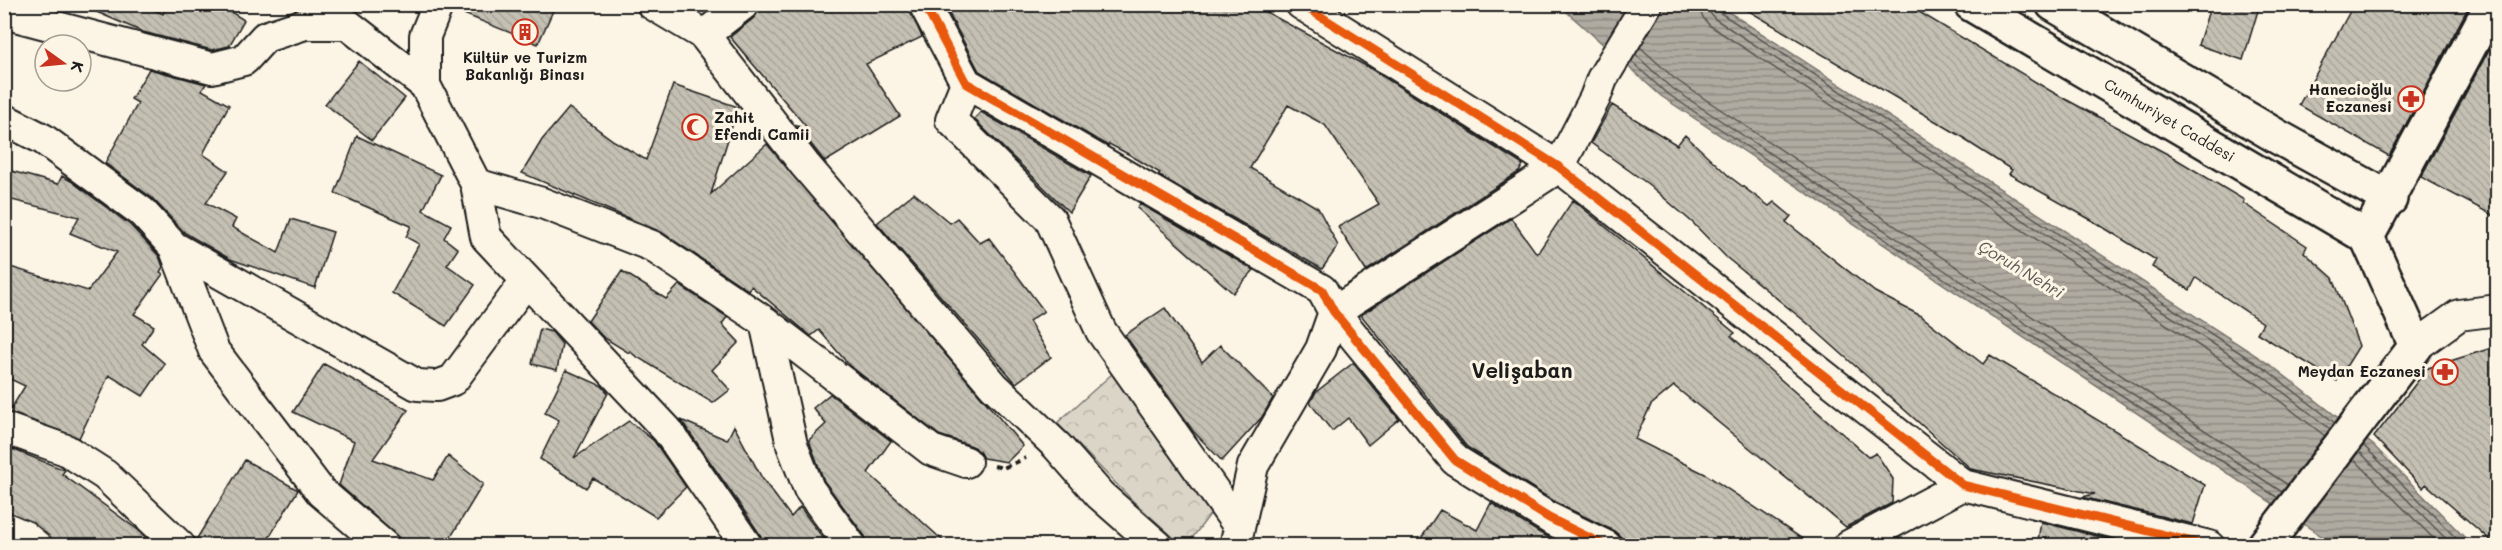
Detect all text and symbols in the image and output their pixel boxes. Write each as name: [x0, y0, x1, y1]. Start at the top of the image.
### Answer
building icon: Kültür ve Turizm Bakanlığı Binası: [510, 17, 540, 47]
north arrow: [33, 33, 93, 93]
place label: Kültür ve Turizm Bakanlığı Binası: [463, 47, 587, 84]
text: K: [66, 59, 89, 75]
street label: Cumhuriyet Caddesi: [2101, 73, 2239, 166]
place label: Hanecioğlu Eczanesi: [2308, 79, 2392, 116]
pharmacy icon: Hanecioğlu Eczanesi: [2396, 84, 2426, 114]
place label: Zahit Efendi Camii: [714, 107, 810, 144]
mosque icon: Zahit Efendi Camii: [680, 112, 710, 142]
water label: Çoruh Nehri: [1975, 235, 2068, 302]
district label: Velişaban: [1472, 356, 1572, 384]
pharmacy icon: Meydan Eczanesi: [2430, 357, 2460, 387]
place label: Meydan Eczanesi: [2298, 361, 2426, 381]

